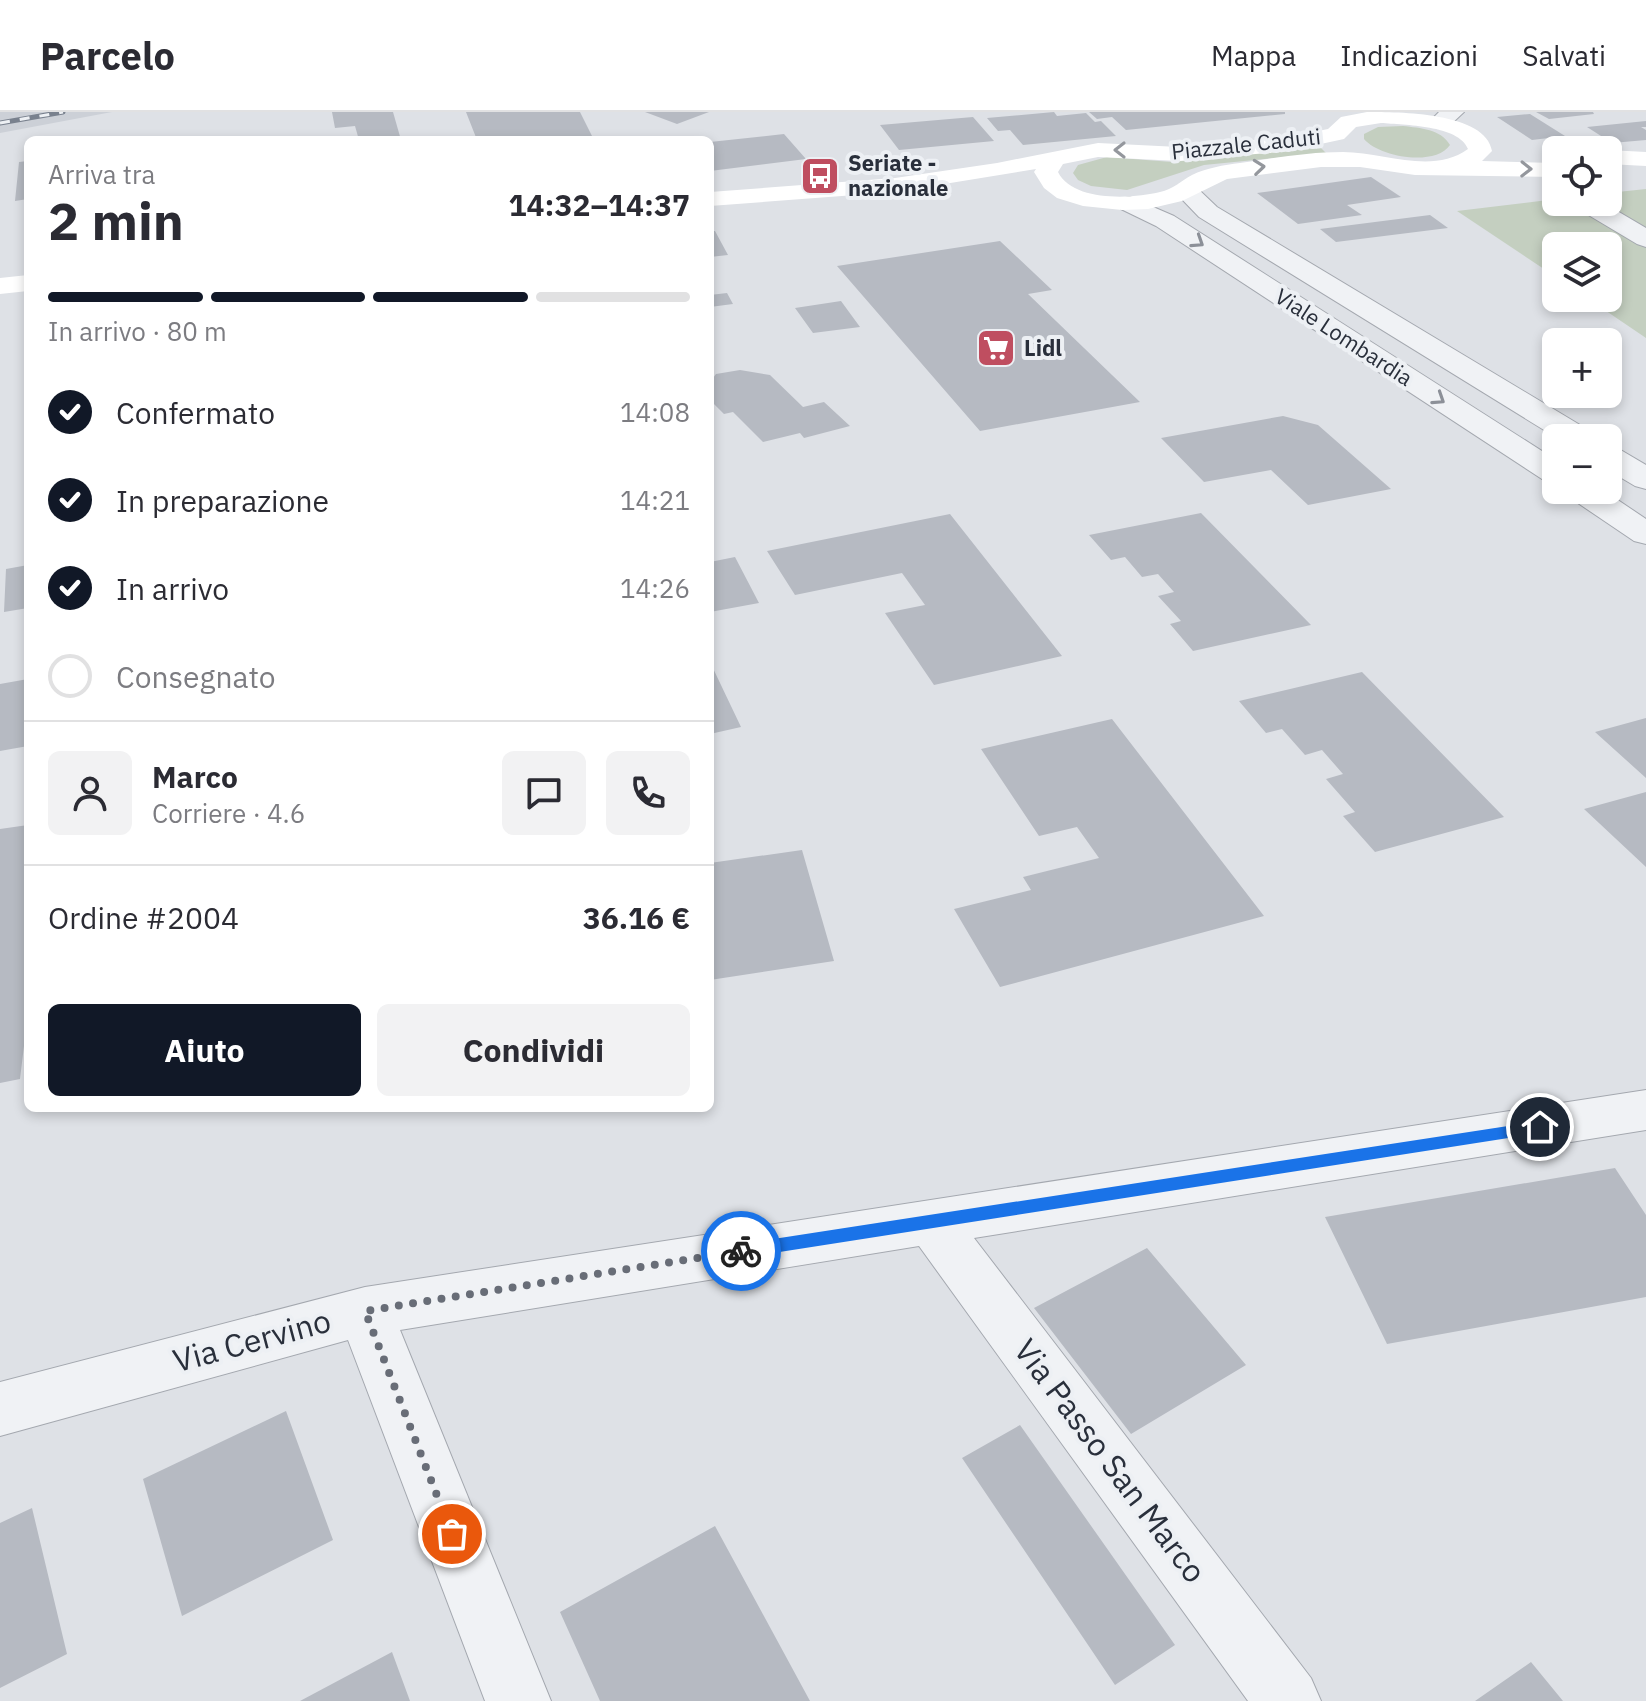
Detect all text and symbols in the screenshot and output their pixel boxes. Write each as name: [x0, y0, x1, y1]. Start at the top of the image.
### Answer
text: Parcelo: [40, 31, 175, 80]
text: Mappa: [1211, 37, 1296, 74]
text: Indicazioni: [1340, 37, 1478, 74]
text: Salvati: [1522, 37, 1606, 74]
street label: Piazzale Caduti: [1170, 121, 1322, 166]
map controls: [1542, 136, 1622, 504]
button: locate: [1542, 136, 1622, 216]
one-way arrow: [1113, 141, 1126, 159]
place label: Seriate - nazionale: [848, 148, 948, 202]
bus stop icon: Seriate - nazionale: [799, 155, 841, 197]
text: Arriva tra: [48, 157, 155, 191]
one-way arrow: [1252, 159, 1265, 176]
one-way arrow: [1520, 160, 1533, 178]
text: 14:32–14:37: [509, 185, 690, 224]
text: 2 min: [48, 187, 184, 254]
button: layers: [1542, 232, 1622, 312]
one-way arrow: [1189, 233, 1203, 248]
street label: Viale Lombardia: [1270, 281, 1419, 392]
text: In arrivo · 80 m: [48, 314, 227, 348]
supermarket icon: Lidl: [975, 327, 1017, 369]
button: +: [1542, 328, 1622, 408]
place label: Lidl: [1024, 333, 1062, 362]
one-way arrow: [1431, 389, 1445, 404]
icon: check: [48, 390, 92, 434]
text: Confermato: [116, 393, 275, 432]
text: 14:08: [620, 395, 690, 429]
button: −: [1542, 424, 1622, 504]
icon: check: [48, 478, 92, 522]
text: In preparazione: [116, 481, 329, 520]
text: 14:21: [620, 483, 690, 517]
icon: check: [48, 566, 92, 610]
text: In arrivo: [116, 569, 229, 608]
text: 14:26: [620, 571, 690, 605]
text: Consegnato: [116, 657, 276, 696]
button: person: [48, 751, 132, 835]
button: chat: [502, 751, 586, 835]
button: phone: [606, 751, 690, 835]
text: Marco: [152, 757, 238, 796]
text: Corriere · 4.6: [152, 796, 305, 830]
text: Ordine #2004: [48, 898, 239, 937]
text: 36.16 €: [583, 898, 690, 937]
button: Aiuto: [48, 1004, 361, 1096]
button: Condividi: [377, 1004, 690, 1096]
pin: [1506, 1093, 1574, 1161]
icon: home: [1518, 1105, 1562, 1149]
courier: [701, 1211, 781, 1291]
icon: bike: [719, 1229, 763, 1273]
street label: Via Cervino: [168, 1299, 335, 1381]
street label: Via Passo San Marco: [1005, 1330, 1216, 1591]
pin: [418, 1500, 486, 1568]
icon: bag: [430, 1512, 474, 1556]

